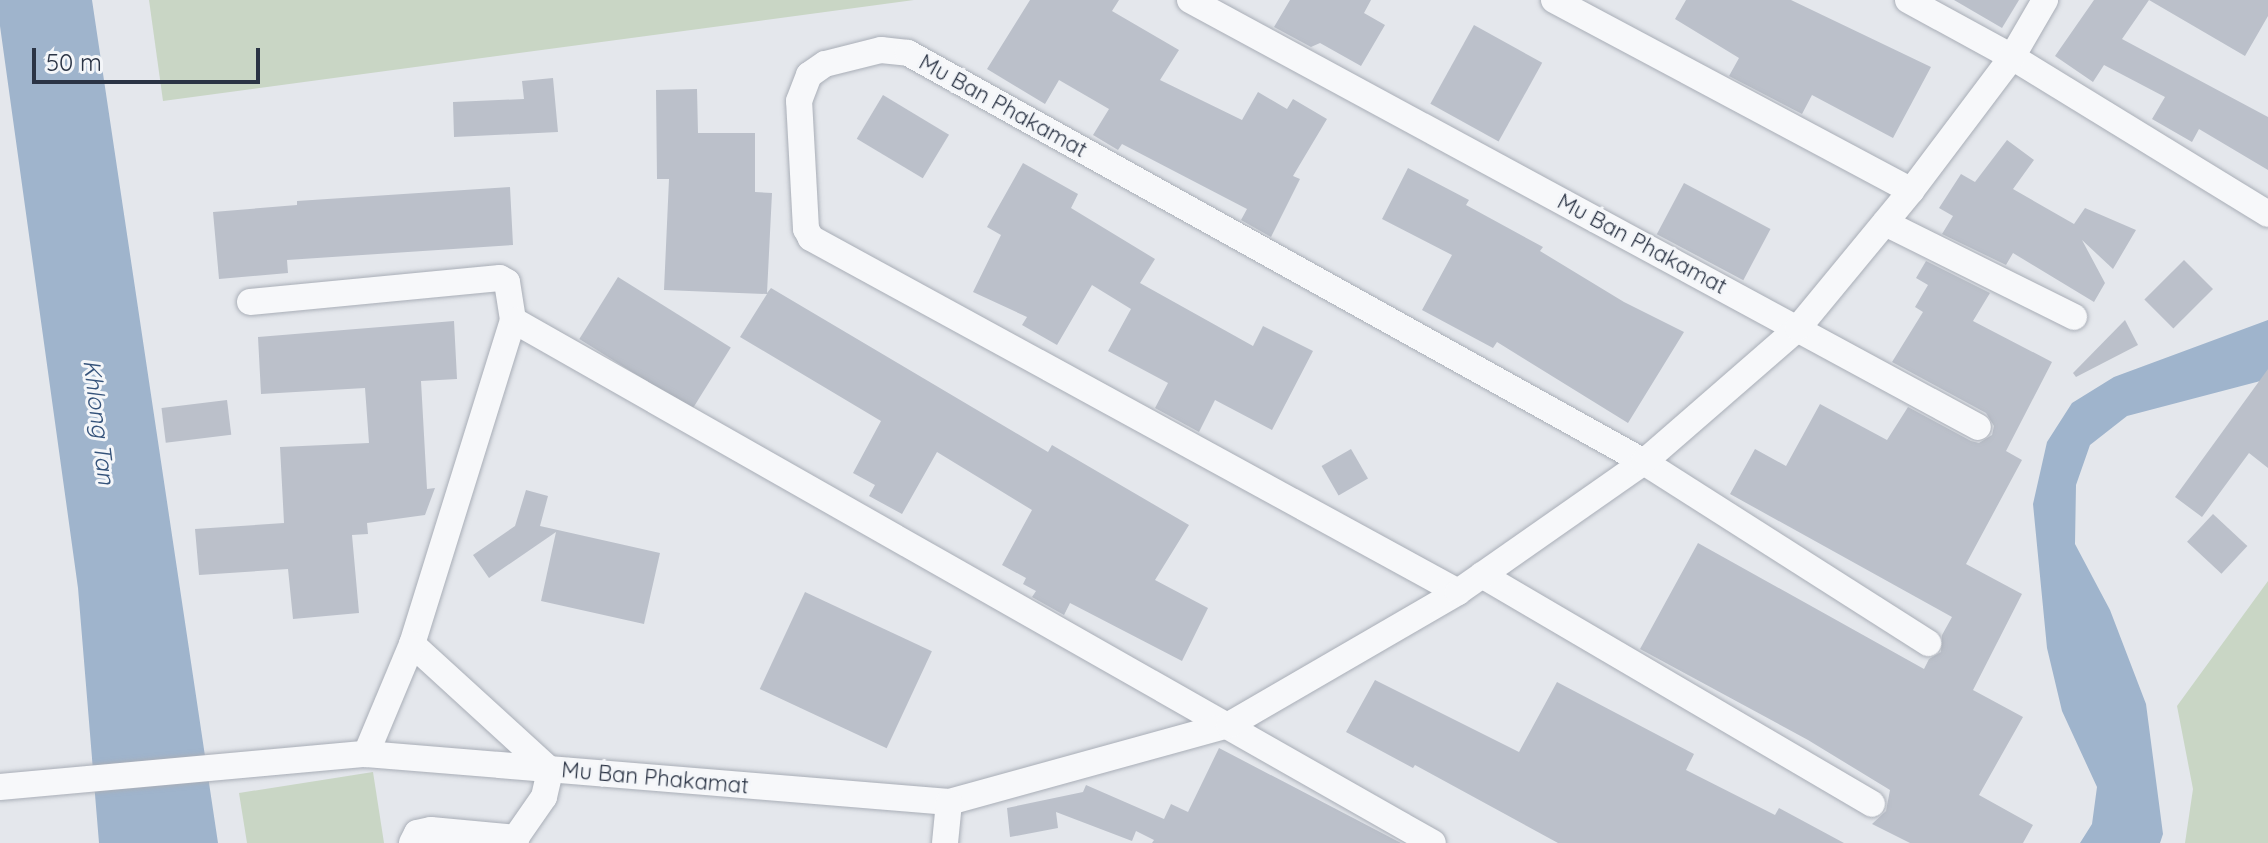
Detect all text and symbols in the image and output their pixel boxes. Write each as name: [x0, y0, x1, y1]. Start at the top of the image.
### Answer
scale bar: [36, 32, 264, 82]
text: 50 m: [46, 47, 102, 77]
street label: Mu Ban Phakamat: [914, 49, 1092, 163]
street label: Mu Ban Phakamat: [1553, 188, 1731, 300]
water label: Khlong Tan: [77, 358, 121, 486]
street label: Mu Ban Phakamat: [560, 757, 750, 799]

